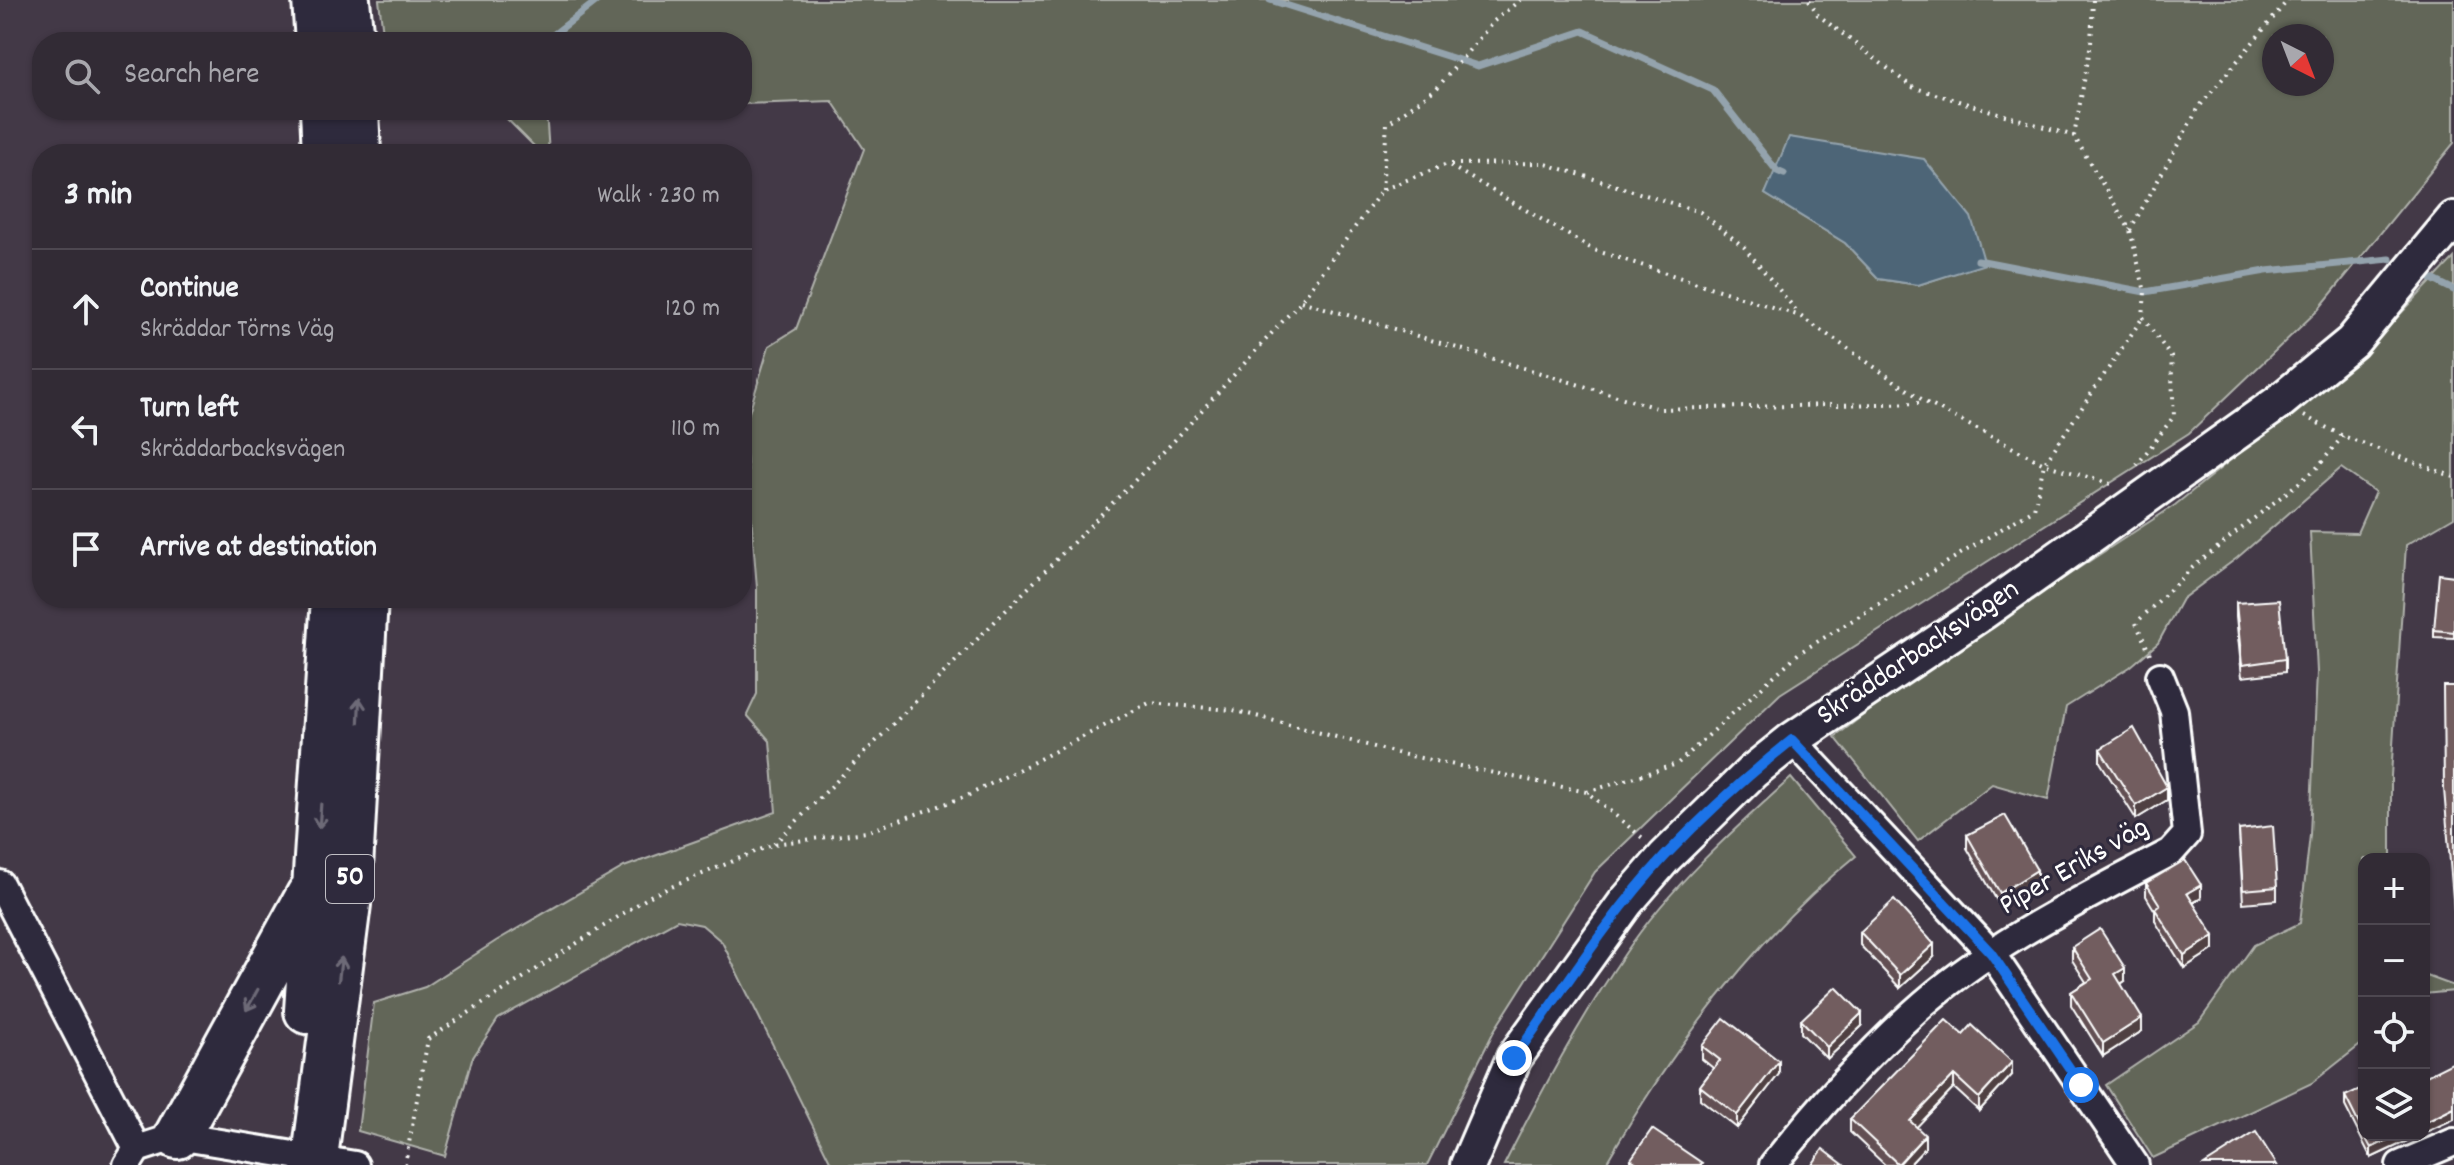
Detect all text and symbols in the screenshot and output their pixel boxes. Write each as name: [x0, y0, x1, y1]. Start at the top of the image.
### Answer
north arrow: [2262, 24, 2334, 96]
search box: [32, 32, 752, 120]
icon: search: [60, 54, 104, 98]
text: Search here: [124, 55, 260, 98]
text: 3 min: [64, 172, 132, 221]
text: Walk · 230 m: [597, 178, 720, 215]
text: Continue: [140, 269, 239, 312]
icon: ahead: [64, 287, 108, 331]
text: 120 m: [665, 291, 720, 328]
text: Skräddar Törns Väg: [140, 312, 334, 349]
text: Turn left: [140, 389, 239, 432]
icon: left: [64, 407, 108, 451]
text: 110 m: [671, 411, 720, 448]
text: Skräddarbacksvägen: [140, 432, 345, 469]
icon: arrive: [64, 527, 108, 571]
text: Arrive at destination: [140, 528, 377, 571]
street label: Skräddarbacksvägen: [1809, 570, 2029, 738]
one-way arrow: [352, 697, 367, 724]
one-way arrow: [313, 802, 328, 829]
street label: Piper Eriks väg: [1992, 808, 2158, 928]
map controls: [2358, 853, 2430, 1141]
button: +: [2358, 853, 2430, 925]
road number: 50: [326, 855, 374, 903]
button: −: [2358, 925, 2430, 997]
one-way arrow: [333, 957, 348, 982]
one-way arrow: [243, 988, 259, 1011]
button: locate: [2358, 997, 2430, 1069]
route end: [1496, 1040, 1532, 1076]
route start: [2063, 1067, 2099, 1103]
button: layers: [2358, 1069, 2430, 1141]

